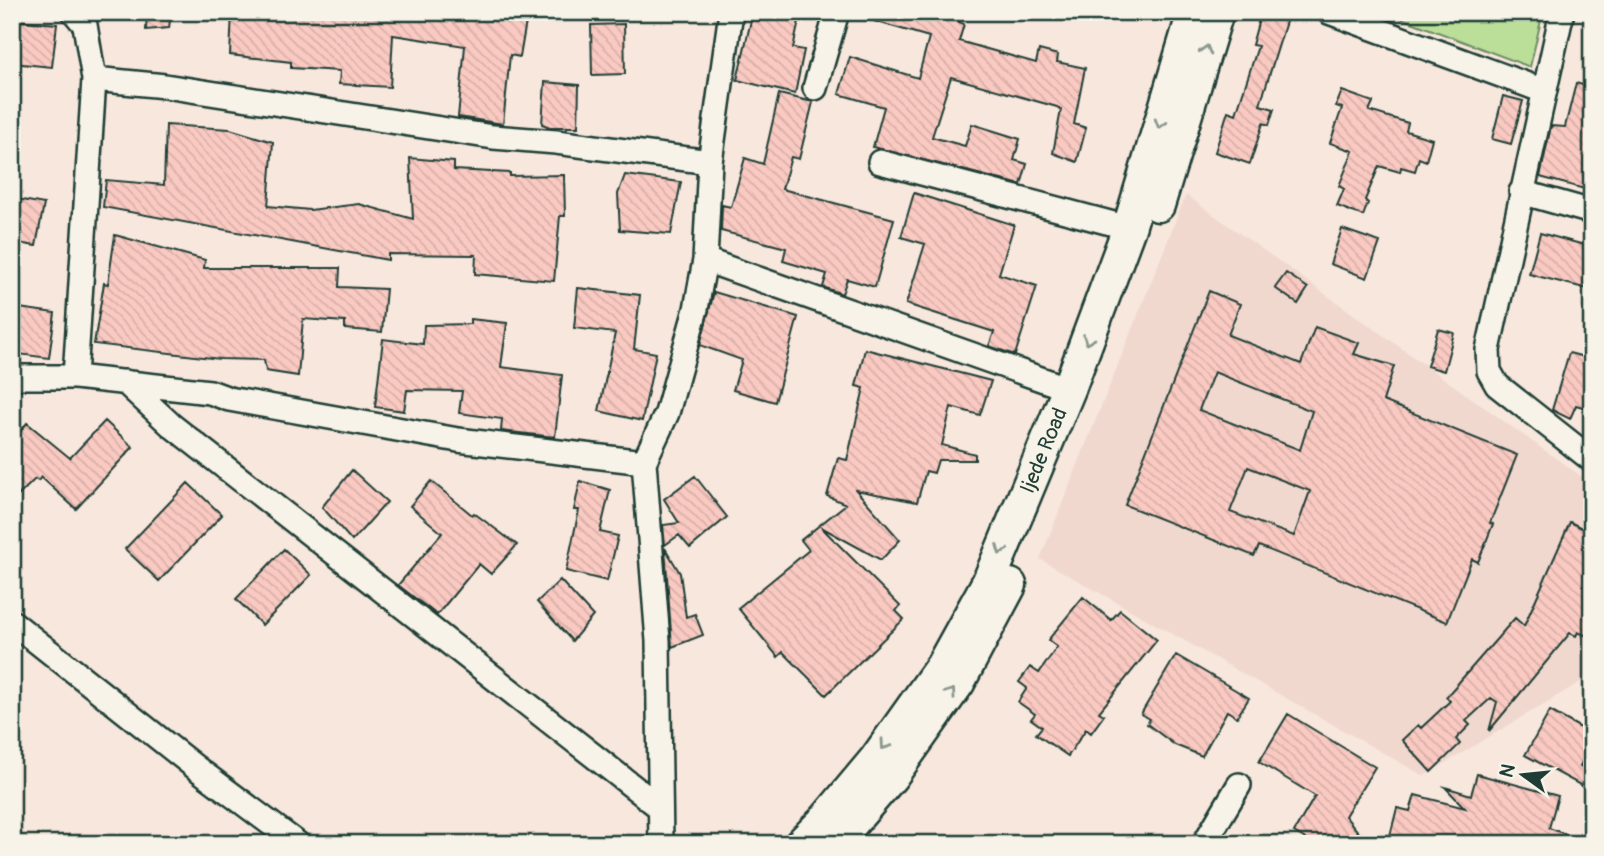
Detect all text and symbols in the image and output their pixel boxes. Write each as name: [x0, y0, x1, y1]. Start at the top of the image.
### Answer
one-way arrow: [1197, 45, 1212, 57]
one-way arrow: [1154, 118, 1168, 130]
one-way arrow: [1082, 334, 1096, 346]
street label: Ijede Road: [1014, 404, 1074, 497]
one-way arrow: [996, 544, 1010, 556]
one-way arrow: [943, 688, 955, 701]
one-way arrow: [881, 737, 893, 750]
north arrow: [1488, 740, 1558, 810]
text: N: [1494, 761, 1521, 780]

